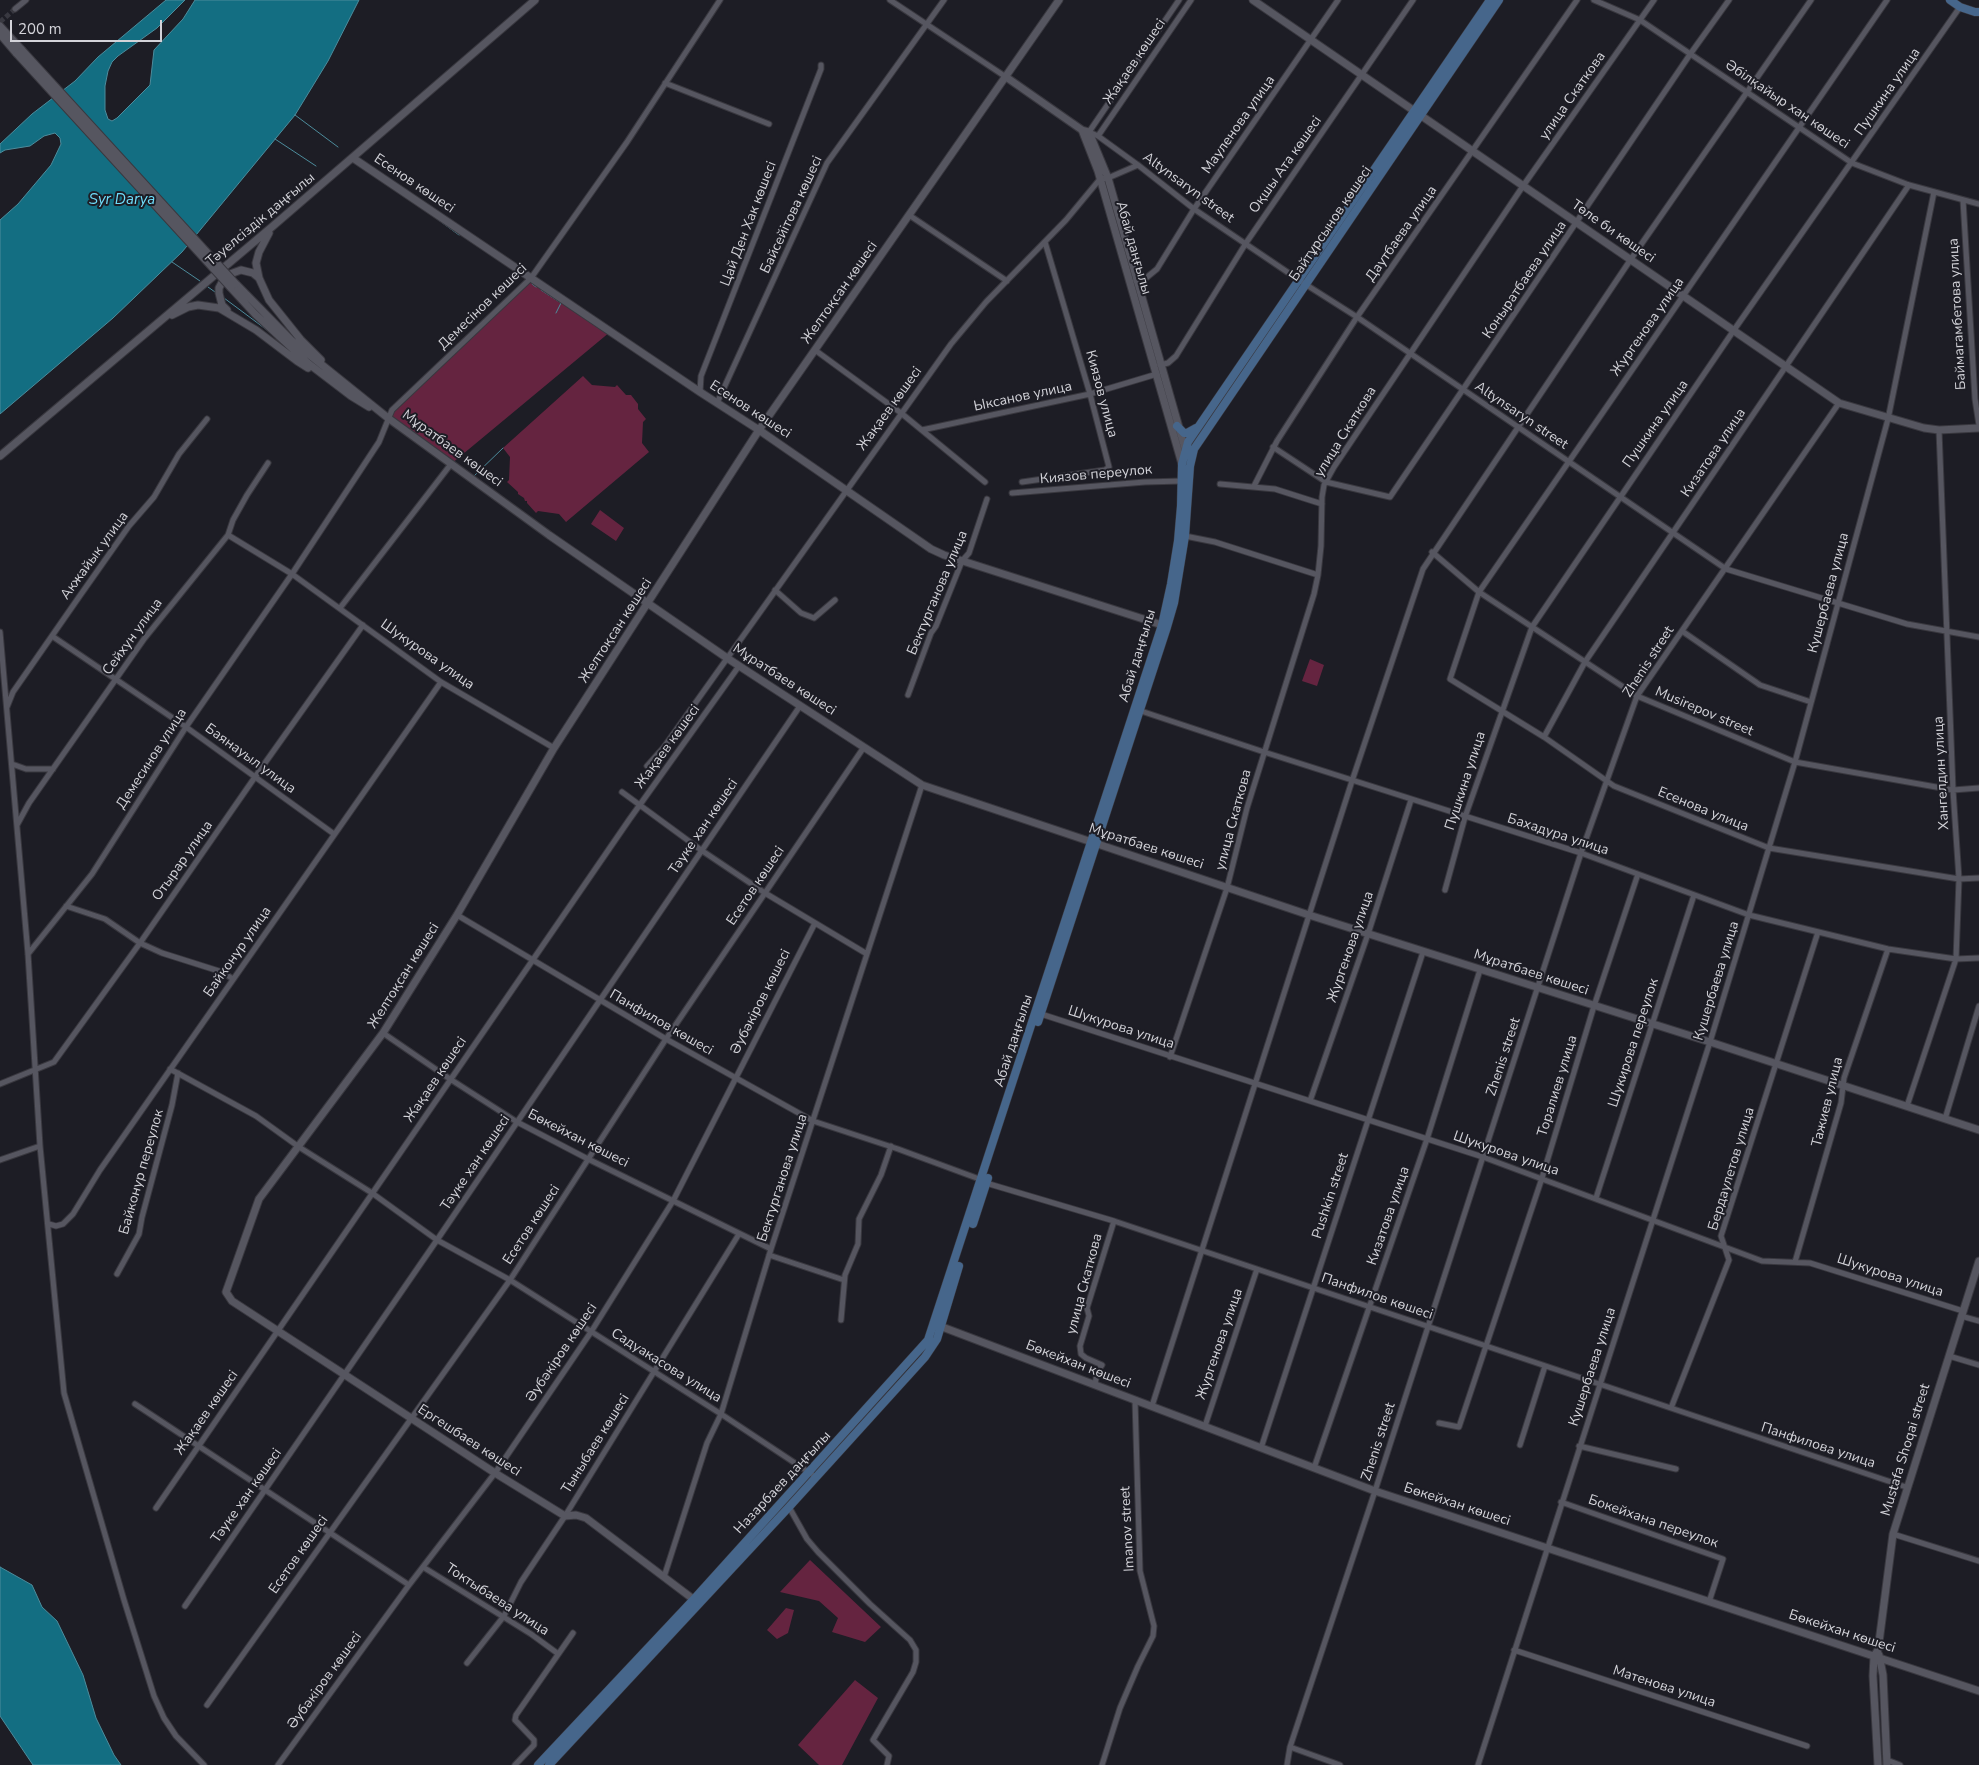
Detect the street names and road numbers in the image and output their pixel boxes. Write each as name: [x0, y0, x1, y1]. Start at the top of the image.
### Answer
street label: Жақаев көшесі: [1100, 16, 1170, 108]
street label: Пушкина улица: [1852, 45, 1924, 139]
street label: улица Скаткова: [1536, 49, 1610, 143]
street label: Әбілқайыр хан көшесі: [1721, 57, 1853, 153]
street label: Мауленова улица: [1199, 73, 1279, 177]
street label: Оқшы Ата көшесі: [1246, 113, 1326, 217]
street label: Altynsaryn street: [1139, 149, 1237, 227]
street label: Есенов көшесі: [370, 151, 458, 217]
street label: Байсейітова көшесі: [757, 154, 827, 276]
street label: Цай Ден Хак көшесі: [717, 159, 781, 289]
street label: Байтұрсынов көшесі: [1286, 163, 1376, 285]
street label: Тәуелсіздік даңғылы: [203, 170, 319, 270]
street label: Даутбаева улица: [1363, 183, 1441, 285]
street label: Төле би көшесі: [1568, 197, 1658, 267]
street label: Абай даңғылы: [1112, 199, 1154, 297]
street label: Коныратбаева улица: [1479, 218, 1571, 342]
street label: Баймагамбетова улица: [1946, 238, 1970, 390]
street label: Желтоқсан көшесі: [798, 239, 882, 347]
street label: Демесінов көшесі: [435, 260, 531, 354]
street label: Жургенова улица: [1608, 274, 1688, 380]
street label: Киязов улица: [1081, 348, 1121, 440]
street label: Жақаев көшесі: [854, 364, 926, 454]
street label: Есенов көшесі: [706, 377, 794, 443]
street label: Пушкина улица: [1620, 377, 1692, 471]
street label: Ыксанов улица: [972, 378, 1074, 416]
street label: Altynsaryn street: [1471, 379, 1571, 453]
street label: улица Скаткова: [1311, 384, 1381, 480]
street label: Кизатова улица: [1678, 405, 1750, 501]
street label: Мұратбаев көшесі: [399, 407, 505, 491]
street label: Киязов переулок: [1039, 462, 1153, 488]
street label: Акжайык улица: [57, 509, 133, 603]
street label: Бектурганова улица: [904, 528, 972, 658]
street label: Кушербаева улица: [1805, 531, 1853, 655]
street label: Желтоқсан көшесі: [576, 576, 656, 686]
street label: Сейхун улица: [100, 595, 166, 679]
street label: Абай даңғылы: [1116, 607, 1160, 705]
street label: Шукурова улица: [377, 616, 477, 694]
street label: Zhenis street: [1620, 623, 1678, 701]
street label: Мұратбаев көшесі: [729, 640, 839, 720]
street label: Musirepov street: [1652, 684, 1756, 740]
street label: Жақаев көшесі: [632, 702, 704, 792]
street label: Демесинов улица: [113, 706, 191, 812]
street label: Хангелдин улица: [1931, 716, 1953, 830]
street label: Баянауыл улица: [201, 720, 299, 798]
street label: Пушкина улица: [1442, 729, 1490, 833]
street label: улица Скаткова: [1212, 768, 1256, 872]
street label: Тәуке хан көшесі: [666, 776, 742, 878]
street label: Есенова улица: [1655, 784, 1751, 836]
street label: Бахадура улица: [1505, 811, 1611, 859]
street label: Отырар улица: [149, 818, 217, 904]
street label: Мұратбаев көшесі: [1086, 821, 1206, 873]
street label: Есетов көшесі: [723, 843, 789, 929]
street label: Жургенова улица: [1324, 889, 1378, 1005]
street label: Байконур улица: [201, 903, 275, 1001]
street label: Кушербаева улица: [1691, 919, 1743, 1043]
street label: Желтоқсан көшесі: [365, 920, 443, 1032]
street label: Әубәкіров көшесі: [727, 947, 795, 1057]
street label: Мұратбаев көшесі: [1471, 947, 1591, 999]
street label: Шукирова переулок: [1605, 976, 1663, 1110]
street label: Панфилов көшесі: [606, 986, 716, 1060]
street label: Абай даңғылы: [991, 993, 1037, 1089]
street label: Шукурова улица: [1066, 1003, 1176, 1053]
street label: Zhenis street: [1483, 1016, 1525, 1098]
street label: Торалиев улица: [1535, 1033, 1581, 1139]
street label: Жақаев көшесі: [401, 1034, 471, 1126]
street label: Тажиев улица: [1809, 1055, 1847, 1149]
street label: Бердаулетов улица: [1705, 1105, 1759, 1233]
street label: Бөкейхан көшесі: [525, 1106, 631, 1172]
street label: Байконур переулок: [116, 1107, 168, 1237]
street label: Тәуке хан көшесі: [438, 1112, 514, 1214]
street label: Бектурганова улица: [754, 1112, 812, 1244]
street label: Шукурова улица: [1451, 1128, 1561, 1180]
street label: Pushkin street: [1309, 1151, 1353, 1241]
street label: Кизатова улица: [1364, 1164, 1414, 1268]
street label: Есетов көшесі: [500, 1182, 564, 1268]
street label: улица Скаткова: [1063, 1232, 1107, 1336]
street label: Шукурова улица: [1835, 1251, 1945, 1301]
street label: Панфилов көшесі: [1319, 1270, 1435, 1324]
street label: Жургенова улица: [1193, 1286, 1247, 1402]
street label: Әубәкіров көшесі: [523, 1300, 601, 1406]
street label: Кушербаева улица: [1566, 1305, 1620, 1429]
street label: Садуакасова улица: [608, 1325, 724, 1407]
street label: Бөкейхан көшесі: [1023, 1337, 1133, 1393]
street label: Жақаев көшесі: [172, 1367, 242, 1459]
street label: Mustafa Shoqai street: [1878, 1382, 1934, 1518]
street label: Тыныбаев көшесі: [559, 1391, 633, 1497]
street label: Ергешбаев көшесі: [414, 1401, 524, 1481]
street label: Zhenis street: [1358, 1401, 1400, 1483]
street label: Панфилова улица: [1759, 1420, 1877, 1472]
street label: Назарбаев даңғылы: [731, 1428, 835, 1538]
street label: Тәуке хан көшесі: [208, 1445, 286, 1547]
street label: Бөкейхан көшесі: [1402, 1480, 1512, 1530]
street label: Imanov street: [1117, 1486, 1139, 1572]
street label: Бокейхана переулок: [1586, 1492, 1720, 1552]
street label: Есетов көшесі: [266, 1513, 332, 1597]
street label: Токтыбаева улица: [442, 1560, 552, 1640]
street label: Бөкейхан көшесі: [1787, 1607, 1897, 1657]
street label: Әубәкіров көшесі: [284, 1629, 366, 1733]
street label: Матенова улица: [1610, 1662, 1718, 1712]

